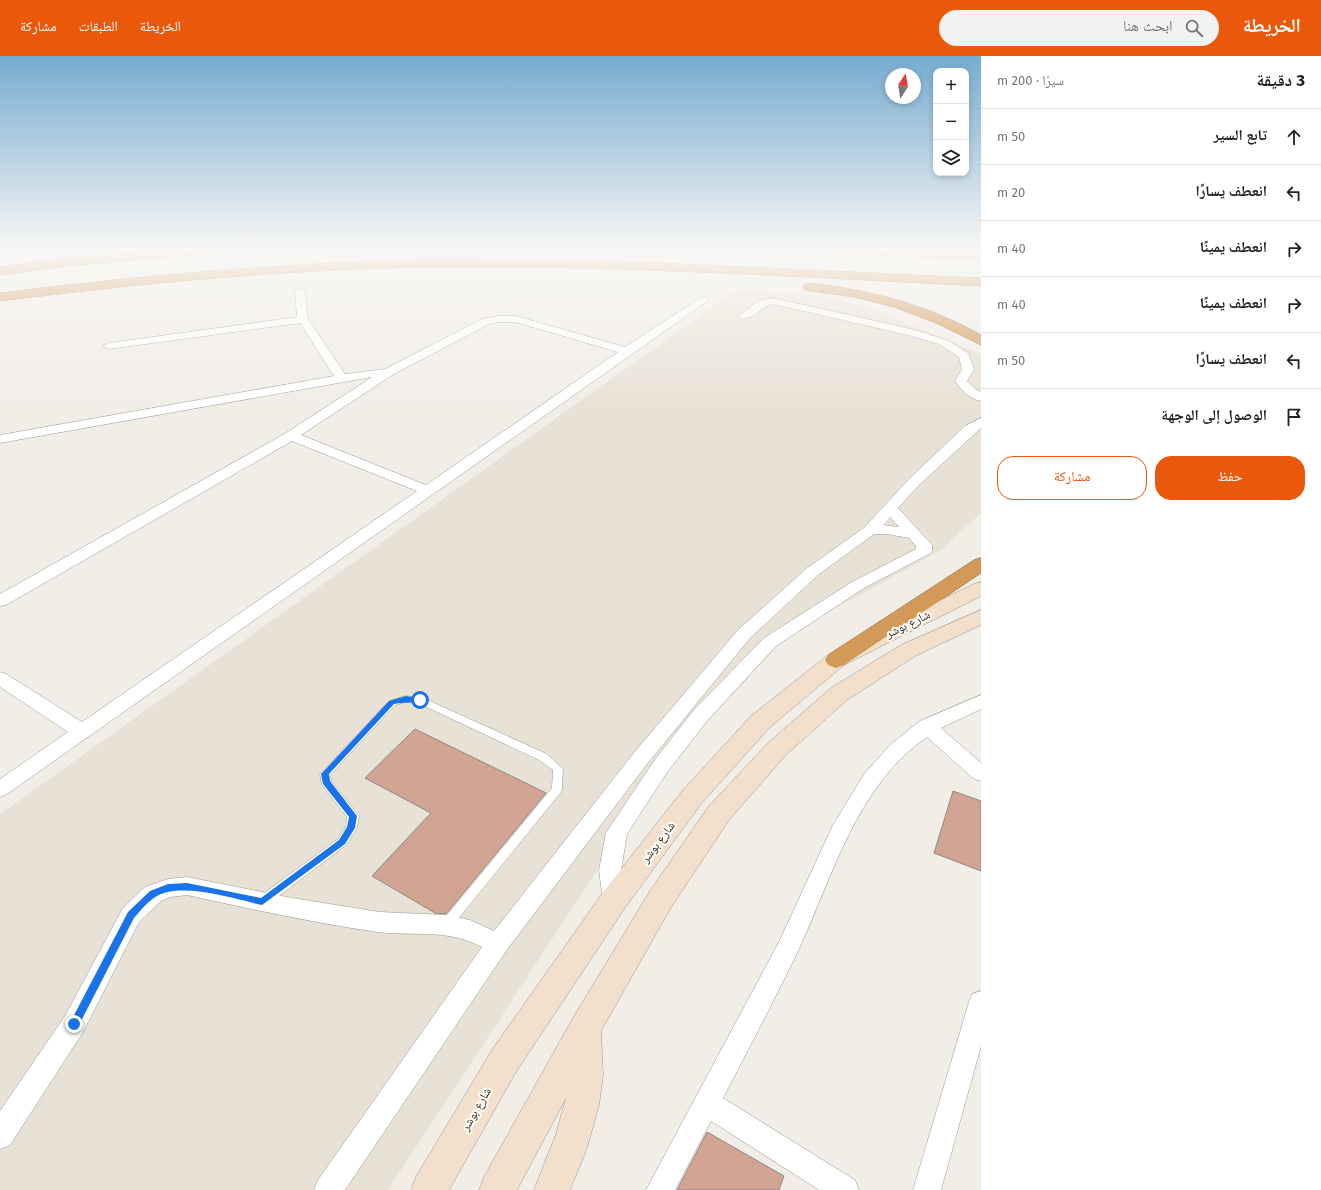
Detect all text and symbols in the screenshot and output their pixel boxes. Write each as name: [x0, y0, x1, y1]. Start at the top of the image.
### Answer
search box: [939, 10, 1219, 46]
text: الخريطة: [1243, 14, 1301, 37]
text: ابحث هنا: [1123, 17, 1173, 35]
icon: search: [1183, 17, 1205, 39]
text: مشاركة: [20, 18, 57, 35]
text: الطبقات: [79, 18, 118, 35]
text: الخريطة: [140, 18, 181, 35]
north arrow: [885, 68, 921, 104]
map controls: [933, 68, 969, 176]
button: +: [933, 68, 969, 104]
text: 3 دقيقة: [1256, 70, 1305, 91]
text: سيرًا · 200 m: [997, 73, 1064, 88]
button: −: [933, 104, 969, 140]
text: تابع السير: [1213, 126, 1267, 144]
icon: ahead: [1283, 126, 1305, 148]
text: 50 m: [997, 129, 1025, 144]
button: layers: [933, 140, 969, 176]
text: انعطف يسارًا: [1195, 182, 1267, 200]
icon: left: [1283, 182, 1305, 204]
text: 20 m: [997, 185, 1025, 200]
text: انعطف يمينًا: [1200, 238, 1267, 256]
icon: right: [1283, 238, 1305, 260]
text: 40 m: [997, 241, 1026, 256]
text: انعطف يمينًا: [1200, 294, 1267, 312]
icon: right: [1283, 294, 1305, 316]
text: 40 m: [997, 297, 1026, 312]
text: انعطف يسارًا: [1195, 350, 1267, 368]
icon: left: [1283, 350, 1305, 372]
text: 50 m: [997, 353, 1025, 368]
text: الوصول إلى الوجهة: [1161, 406, 1267, 424]
icon: arrive: [1283, 406, 1305, 428]
button: مشاركة: [997, 456, 1147, 500]
button: حفظ: [1155, 456, 1305, 500]
street label: شارع بوشر: [883, 607, 933, 642]
route start: [411, 691, 429, 709]
street label: شارع بوشر: [637, 819, 679, 867]
route end: [65, 1015, 83, 1033]
street label: شارع بوشر: [458, 1085, 495, 1135]

